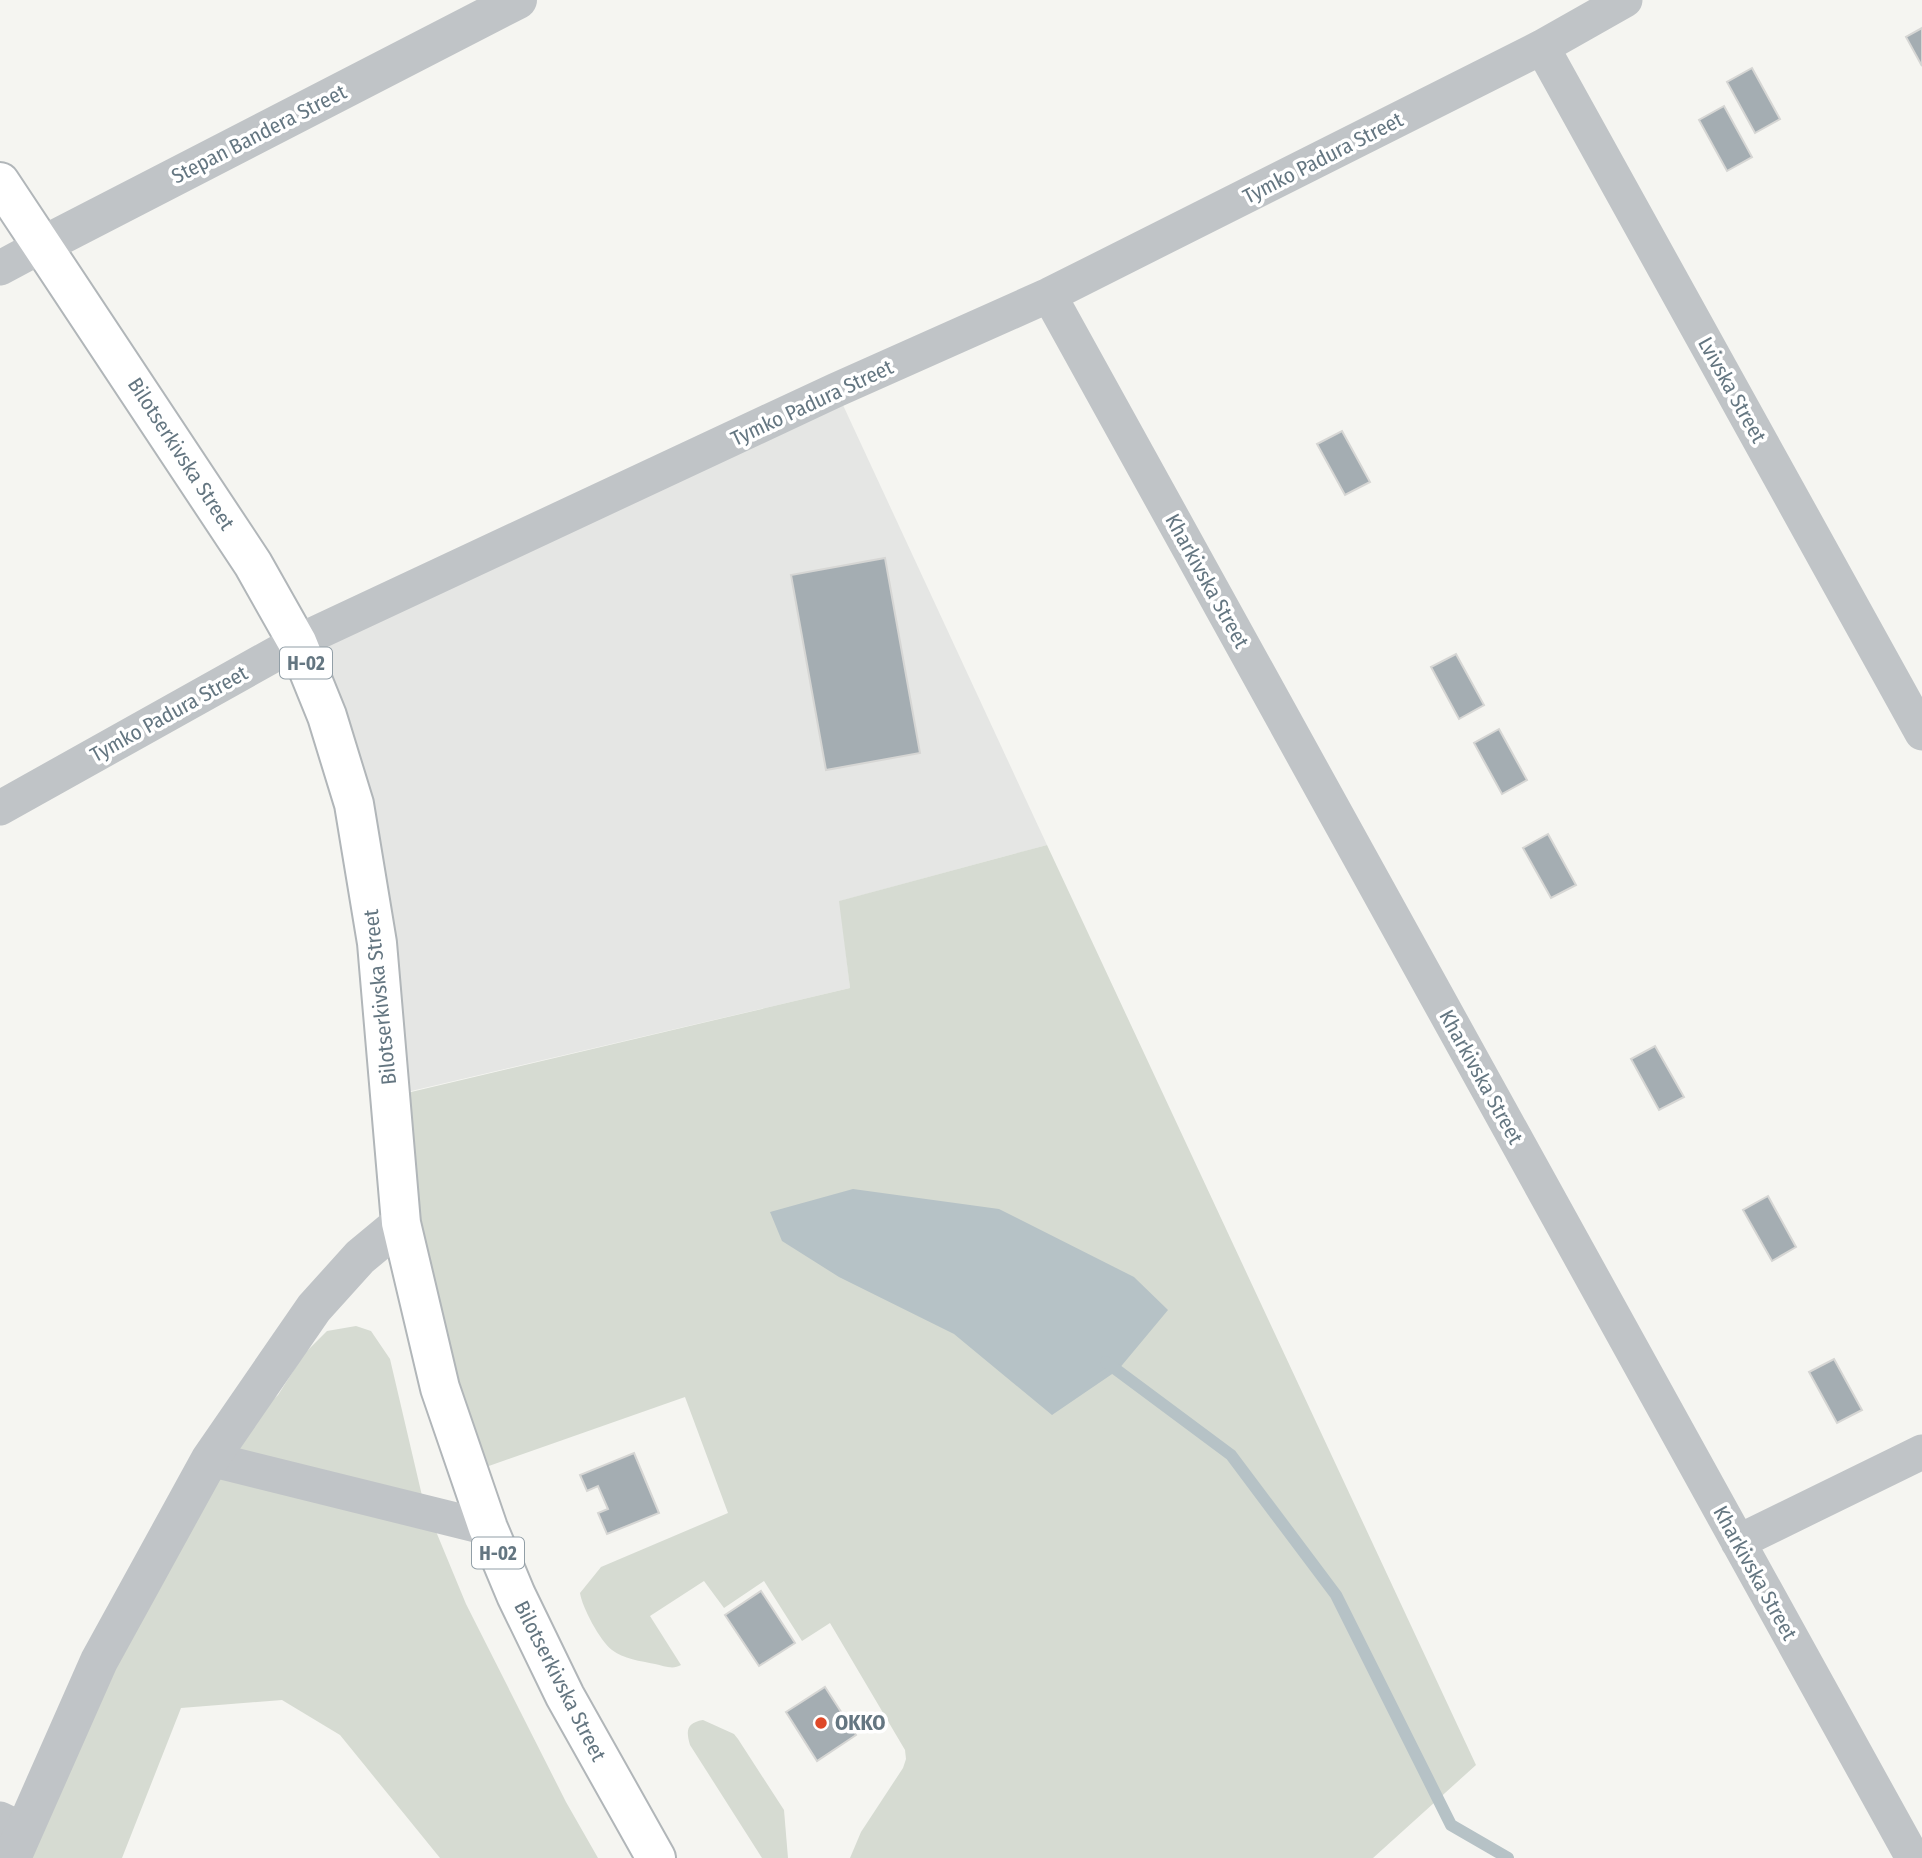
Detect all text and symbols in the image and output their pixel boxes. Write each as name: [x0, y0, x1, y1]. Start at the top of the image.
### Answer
street label: Stepan Bandera Street: [167, 79, 351, 189]
street label: Tymko Padura Street: [1239, 106, 1407, 210]
street label: Lvivska Street: [1692, 332, 1772, 448]
street label: Tymko Padura Street: [727, 354, 897, 452]
street label: Bilotserkivska Street: [122, 373, 240, 535]
street label: Kharkivska Street: [1159, 509, 1255, 653]
road number: Н-02: [280, 648, 332, 678]
street label: Tymko Padura Street: [86, 660, 252, 768]
street label: Bilotserkivska Street: [358, 908, 402, 1086]
street label: Kharkivska Street: [1433, 1005, 1529, 1149]
street label: Kharkivska Street: [1707, 1501, 1803, 1645]
road number: Н-02: [472, 1538, 524, 1568]
street label: Bilotserkivska Street: [508, 1597, 612, 1766]
place label: OKKO: [835, 1710, 885, 1736]
marker: OKKO: [813, 1715, 829, 1731]

